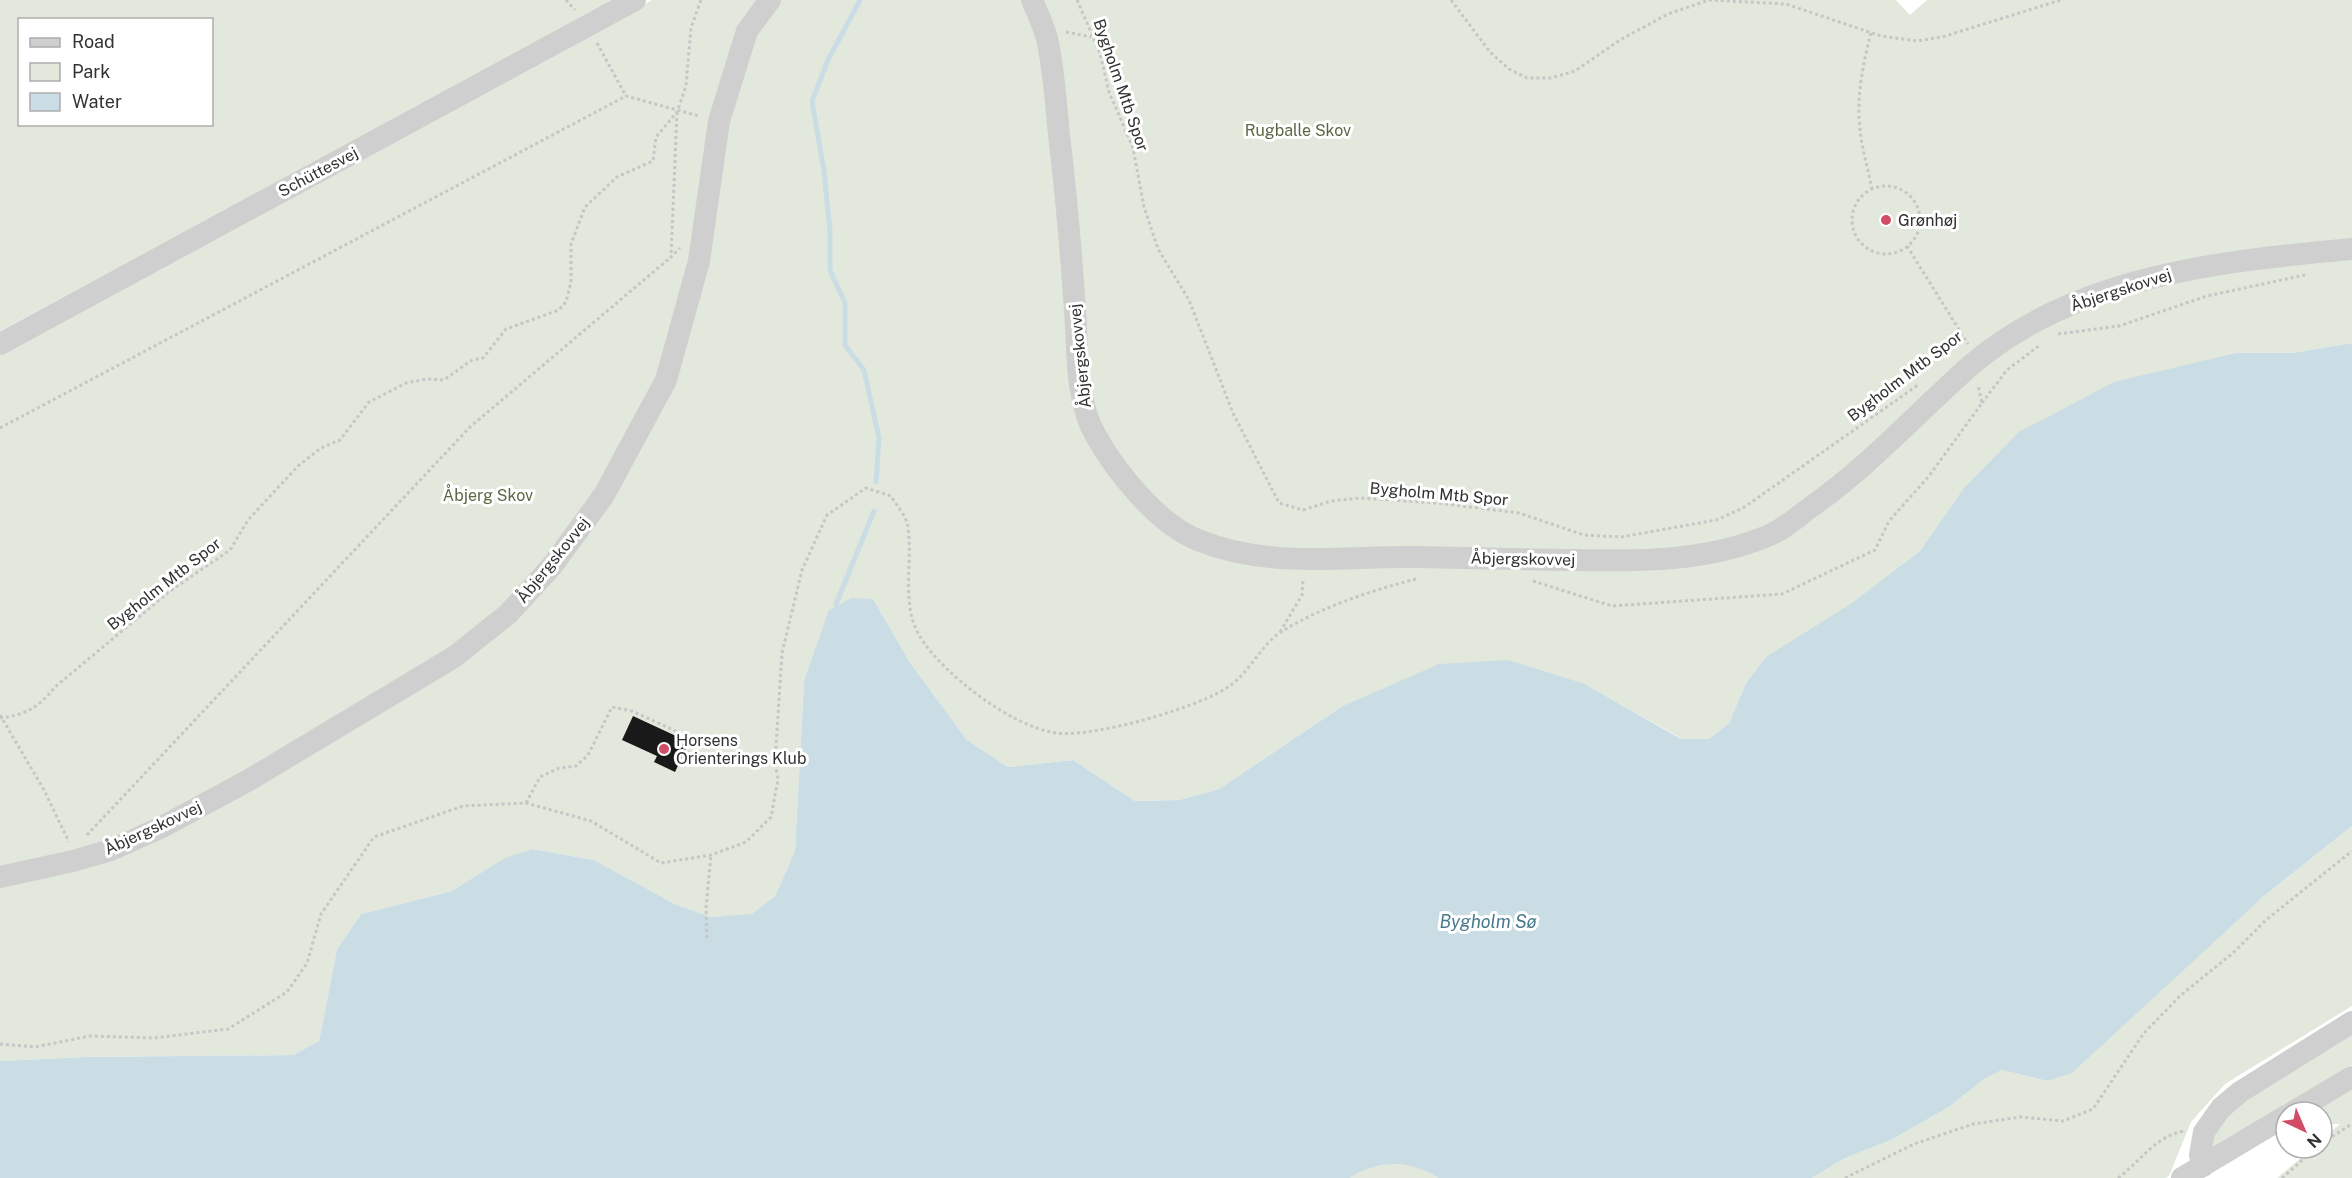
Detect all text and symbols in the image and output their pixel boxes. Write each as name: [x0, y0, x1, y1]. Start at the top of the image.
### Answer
street label: Bygholm Mtb Spor: [1089, 16, 1153, 154]
legend: [18, 18, 213, 126]
text: Road: [72, 31, 115, 52]
text: Park: [72, 61, 110, 82]
text: Water: [72, 91, 122, 112]
park label: Rugballe Skov: [1245, 121, 1351, 140]
street label: Schüttesvej: [275, 143, 361, 201]
place label: Grønhøj: [1898, 211, 1957, 230]
marker: Grønhøj: [1879, 213, 1893, 227]
street label: Åbjergskovvej: [2068, 263, 2174, 315]
street label: Åbjergskovvej: [1063, 303, 1095, 409]
street label: Bygholm Mtb Spor: [1844, 327, 1966, 425]
street label: Bygholm Mtb Spor: [1369, 478, 1509, 510]
park label: Åbjerg Skov: [443, 484, 533, 505]
street label: Åbjergskovvej: [511, 512, 593, 607]
street label: Bygholm Mtb Spor: [103, 534, 225, 634]
street label: Åbjergskovvej: [1470, 547, 1576, 569]
place label: Horsens Orienterings Klub: [676, 731, 806, 768]
marker: Horsens Orienterings Klub: [657, 742, 671, 756]
street label: Åbjergskovvej: [101, 795, 205, 859]
water label: Bygholm Sø: [1440, 911, 1537, 932]
north arrow: [2274, 1100, 2334, 1160]
text: N: [2303, 1129, 2325, 1152]

